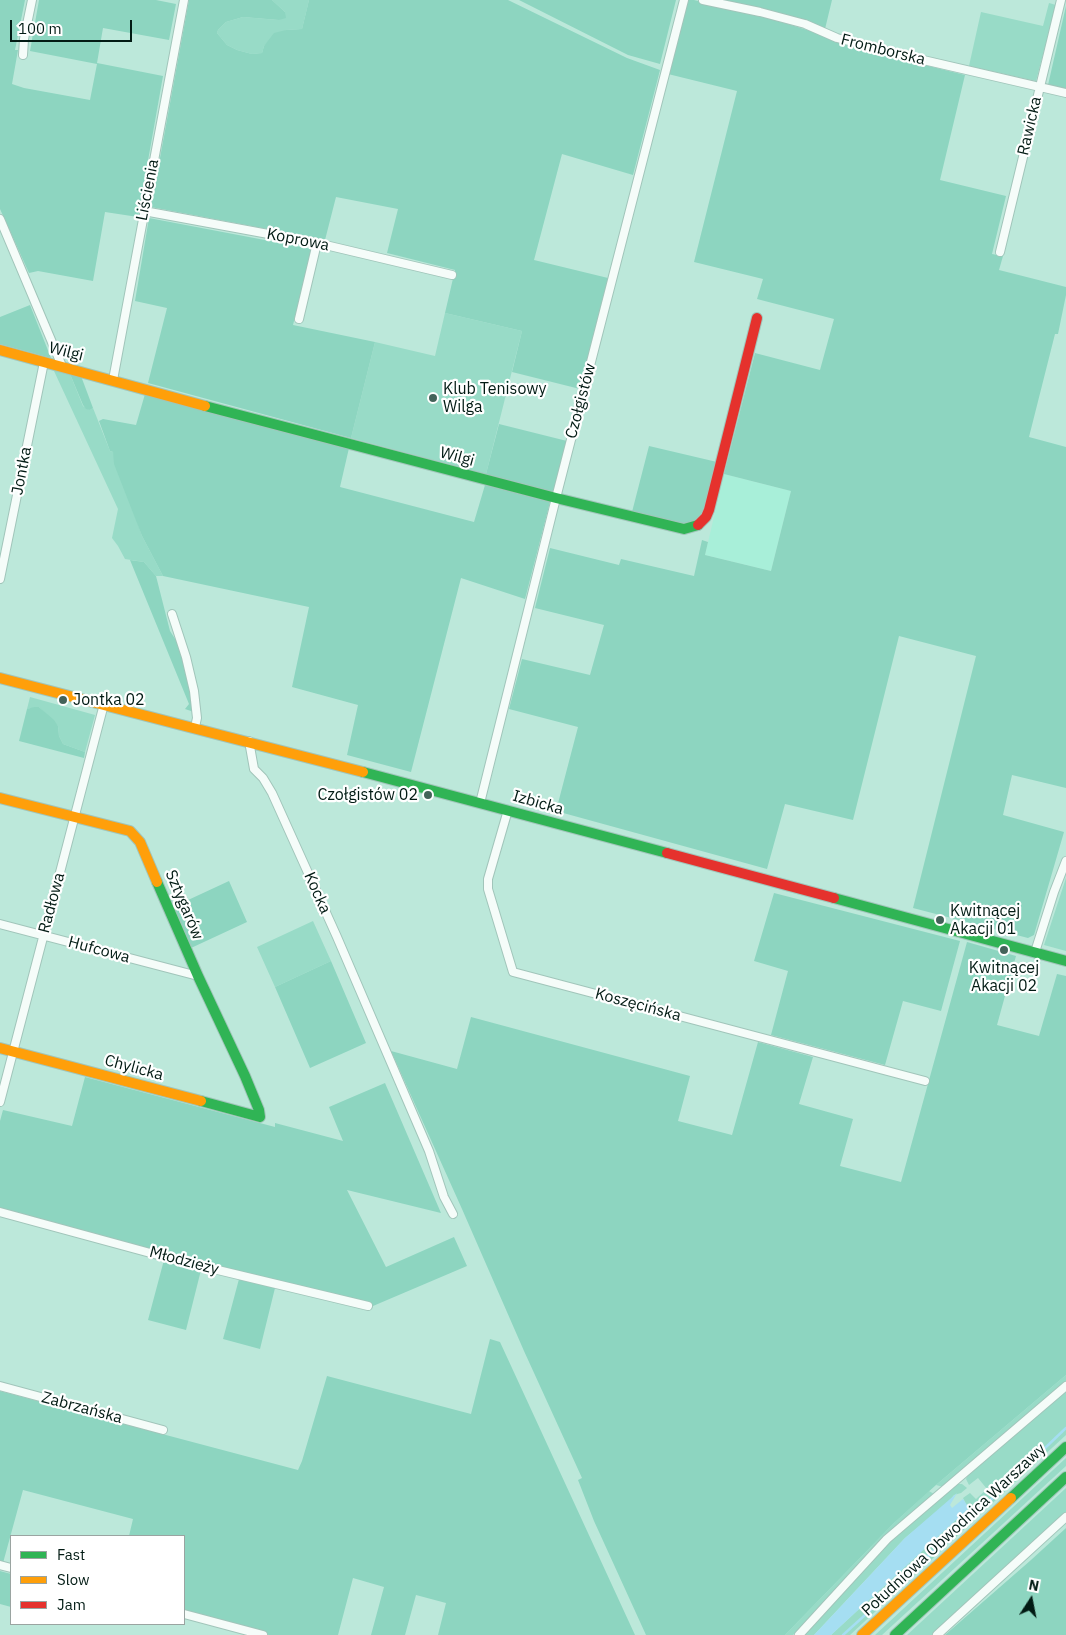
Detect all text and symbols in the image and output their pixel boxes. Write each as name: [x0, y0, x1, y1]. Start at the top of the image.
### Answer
scale bar: [12, 10, 135, 42]
text: 100 m: [18, 19, 62, 38]
street label: Fromborska: [839, 30, 927, 70]
street label: Rawicka: [1014, 95, 1046, 157]
street label: Liścienia: [133, 158, 163, 222]
street label: Koprowa: [265, 225, 331, 255]
street label: Wilgi: [47, 338, 85, 366]
street label: Czołgistów: [562, 361, 600, 441]
place label: Klub Tenisowy Wilga: [443, 379, 547, 417]
marker: Klub Tenisowy Wilga: [427, 392, 439, 404]
street label: Wilgi: [438, 443, 476, 471]
street label: Jontka: [8, 445, 36, 497]
place label: Jontka 02: [73, 690, 145, 710]
marker: Jontka 02: [57, 694, 69, 706]
place label: Czołgistów 02: [318, 785, 418, 805]
street label: Izbicka: [510, 787, 566, 819]
marker: Czołgistów 02: [422, 789, 434, 801]
street label: Sztygarów: [161, 867, 207, 943]
street label: Kocka: [299, 869, 335, 917]
street label: Radłowa: [35, 871, 69, 935]
place label: Kwitnącej Akacji 01: [950, 901, 1020, 939]
marker: Kwitnącej Akacji 01: [934, 914, 946, 926]
street label: Hufcowa: [66, 933, 132, 967]
marker: Kwitnącej Akacji 02: [998, 944, 1010, 956]
place label: Kwitnącej Akacji 02: [969, 958, 1039, 996]
street label: Koszęcińska: [593, 984, 683, 1026]
street label: Chylicka: [102, 1051, 166, 1085]
street label: Młodzieży: [147, 1243, 221, 1279]
street label: Zabrzańska: [40, 1388, 124, 1428]
street label: Południowa Obwodnica Warszawy: [858, 1440, 1050, 1620]
legend: [10, 1535, 185, 1625]
text: Fast: [57, 1545, 85, 1564]
text: Slow: [57, 1570, 90, 1589]
north arrow: [1006, 1575, 1056, 1625]
text: N: [1027, 1575, 1041, 1595]
text: Jam: [57, 1595, 86, 1614]

